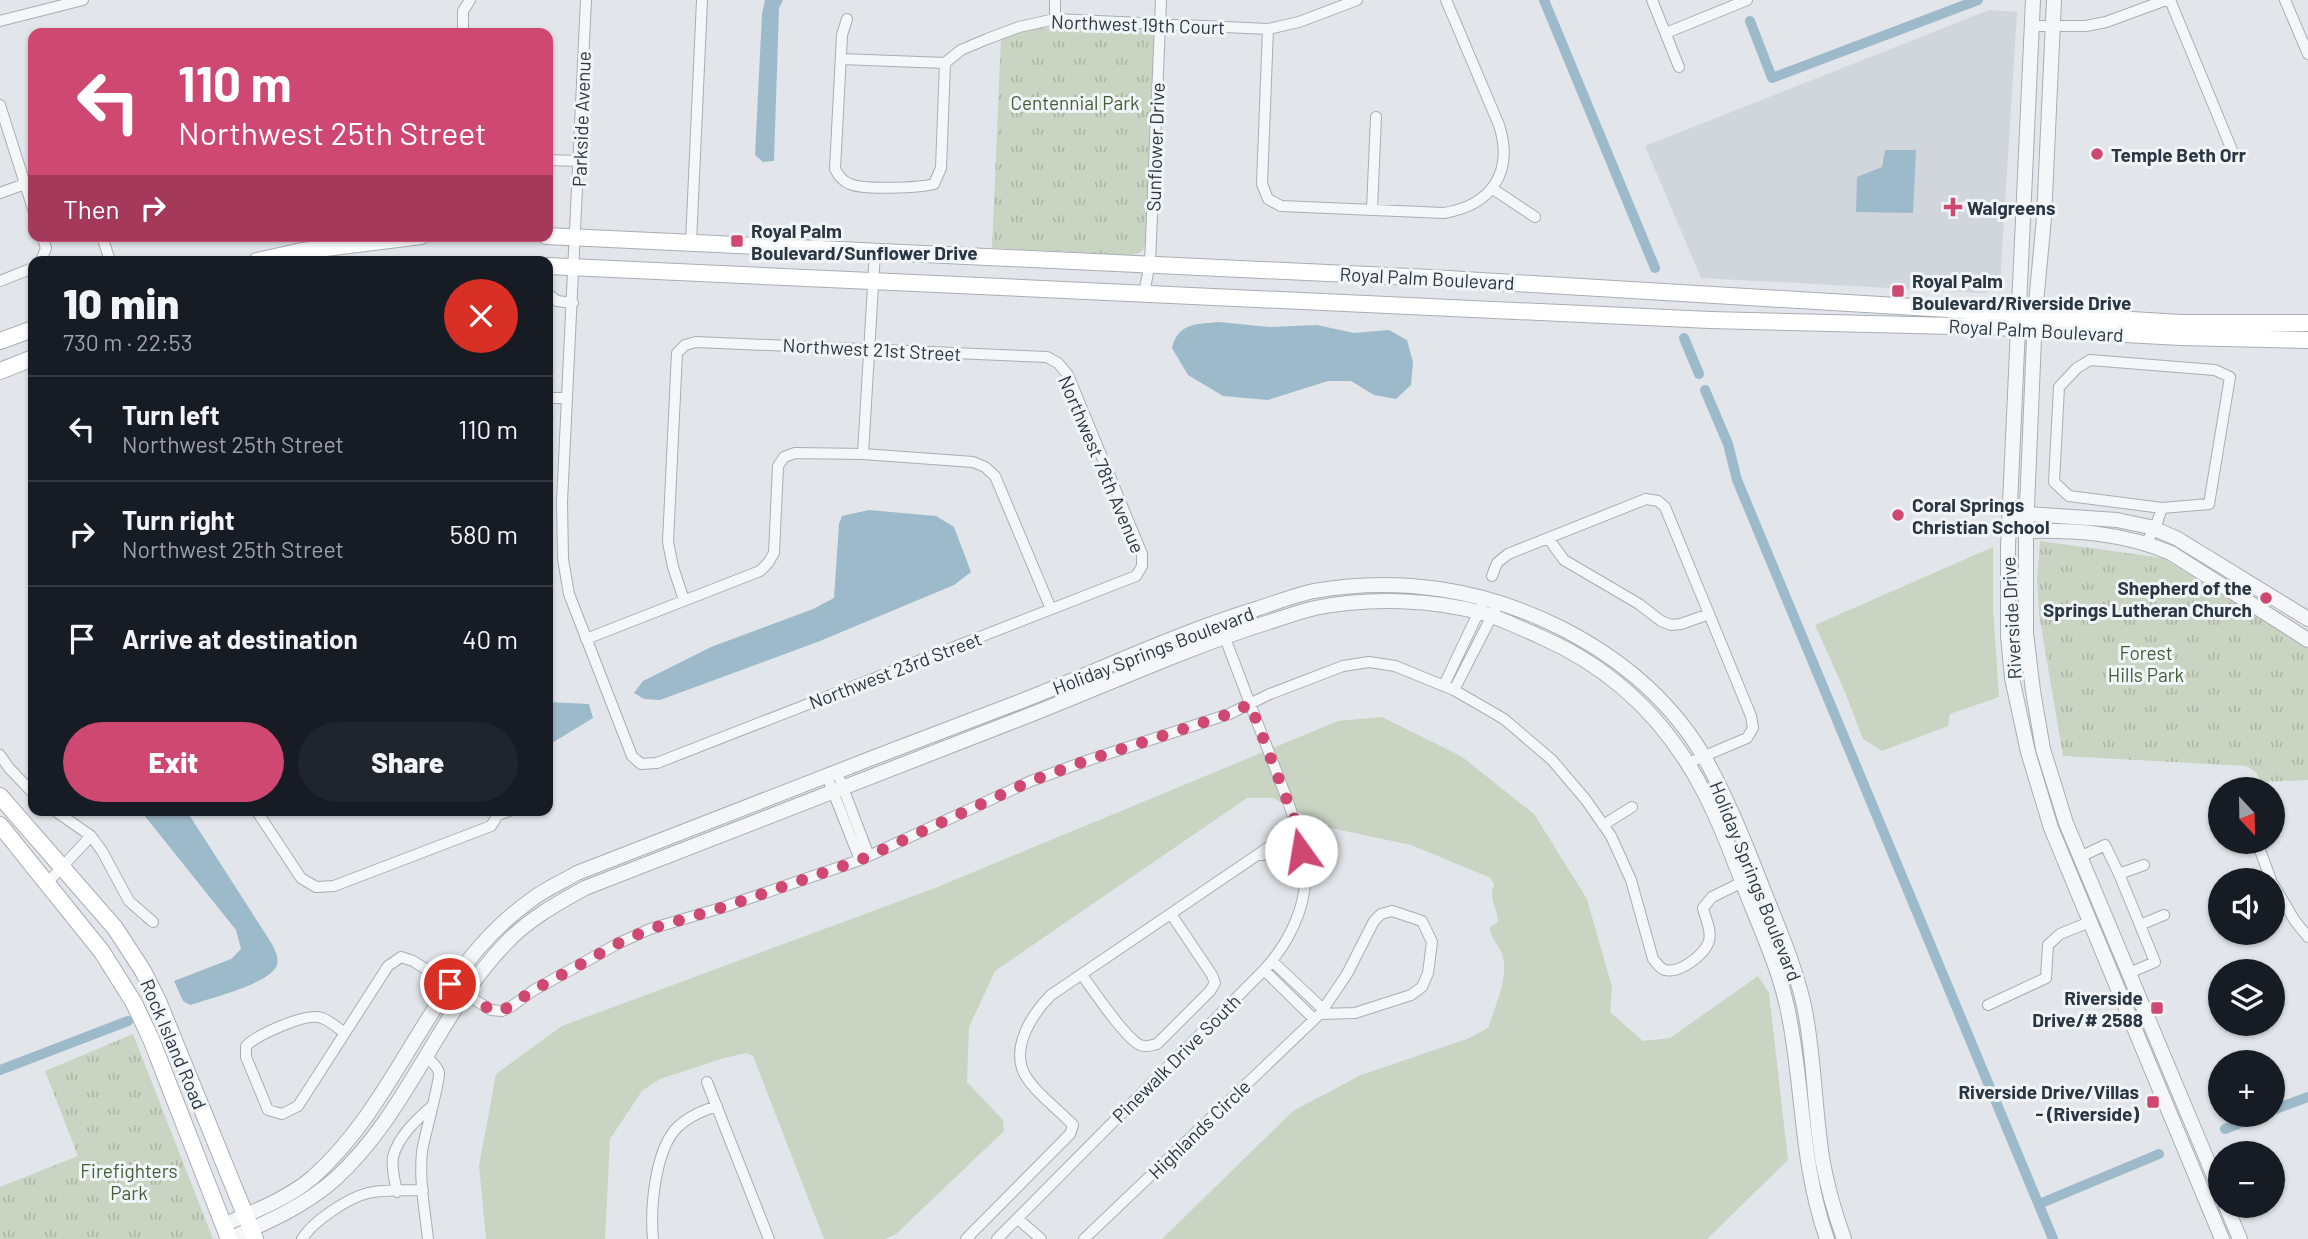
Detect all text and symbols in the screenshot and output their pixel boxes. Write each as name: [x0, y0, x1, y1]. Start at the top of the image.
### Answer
street label: Northwest 19th Court: [1051, 9, 1225, 39]
street label: Parkside Avenue: [567, 51, 595, 187]
text: 110 m: [178, 53, 292, 112]
icon: left: [63, 56, 154, 147]
street label: Sunflower Drive: [1141, 82, 1169, 212]
park label: Centennial Park: [1010, 91, 1140, 114]
text: Northwest 25th Street: [178, 113, 487, 151]
place label: Temple Beth Orr: [2111, 143, 2247, 166]
marker: Temple Beth Orr: [2089, 146, 2105, 162]
icon: right: [134, 189, 172, 227]
text: Then: [63, 193, 120, 224]
place label: Walgreens: [1967, 196, 2055, 219]
marker: Walgreens: [1945, 199, 1961, 215]
place label: Royal Palm Boulevard/Sunflower Drive: [751, 219, 978, 264]
marker: Royal Palm Boulevard/Sunflower Drive: [729, 233, 745, 249]
street label: Royal Palm Boulevard: [1339, 262, 1515, 294]
place label: Royal Palm Boulevard/Riverside Drive: [1912, 269, 2131, 314]
text: 10 min: [63, 277, 179, 327]
button: close: [444, 279, 518, 353]
marker: Royal Palm Boulevard/Riverside Drive: [1890, 283, 1906, 299]
street label: Royal Palm Boulevard: [1948, 314, 2124, 346]
text: 730 m · 22:53: [63, 328, 193, 356]
street label: Northwest 21st Street: [782, 333, 962, 365]
street label: Northwest 78th Avenue: [1054, 372, 1150, 556]
text: Turn left: [122, 399, 220, 430]
icon: left: [63, 410, 101, 448]
text: 110 m: [458, 413, 518, 444]
text: Northwest 25th Street: [122, 430, 344, 458]
place label: Coral Springs Christian School: [1912, 493, 2050, 538]
text: Turn right: [122, 504, 235, 535]
marker: Coral Springs Christian School: [1890, 507, 1906, 523]
icon: right: [63, 515, 101, 553]
text: 580 m: [450, 518, 518, 549]
text: Northwest 25th Street: [122, 535, 344, 563]
street label: Riverside Drive: [1996, 556, 2026, 680]
place label: Shepherd of the Springs Lutheran Church: [2043, 576, 2252, 621]
marker: Shepherd of the Springs Lutheran Church: [2258, 590, 2274, 606]
street label: Holiday Springs Boulevard: [1049, 601, 1257, 699]
icon: arrive: [63, 620, 101, 658]
text: Arrive at destination: [122, 623, 358, 654]
text: 40 m: [462, 623, 518, 654]
street label: Northwest 23rd Street: [805, 626, 985, 714]
park label: Forest Hills Park: [2108, 641, 2184, 686]
button: Exit: [63, 722, 284, 802]
button: Share: [298, 722, 518, 802]
north arrow: [2208, 777, 2286, 854]
map controls: [2208, 777, 2285, 1218]
street label: Holiday Springs Boulevard: [1705, 778, 1807, 984]
position arrow: [1264, 814, 1338, 888]
button: sound: [2208, 868, 2285, 945]
pin: [420, 954, 480, 1014]
button: layers: [2208, 959, 2285, 1036]
icon: arrive: [431, 965, 469, 1003]
street label: Rock Island Road: [136, 975, 212, 1113]
place label: Riverside Drive/# 2588: [2032, 986, 2143, 1031]
street label: Pinewalk Drive South: [1107, 989, 1245, 1127]
marker: Riverside Drive/# 2588: [2149, 1000, 2165, 1016]
button: +: [2208, 1050, 2285, 1127]
street label: Highlands Circle: [1143, 1075, 1255, 1183]
place label: Riverside Drive/Villas - (Riverside): [1958, 1080, 2139, 1125]
marker: Riverside Drive/Villas - (Riverside): [2145, 1094, 2161, 1110]
button: −: [2208, 1141, 2285, 1218]
park label: Firefighters Park: [80, 1159, 178, 1204]

